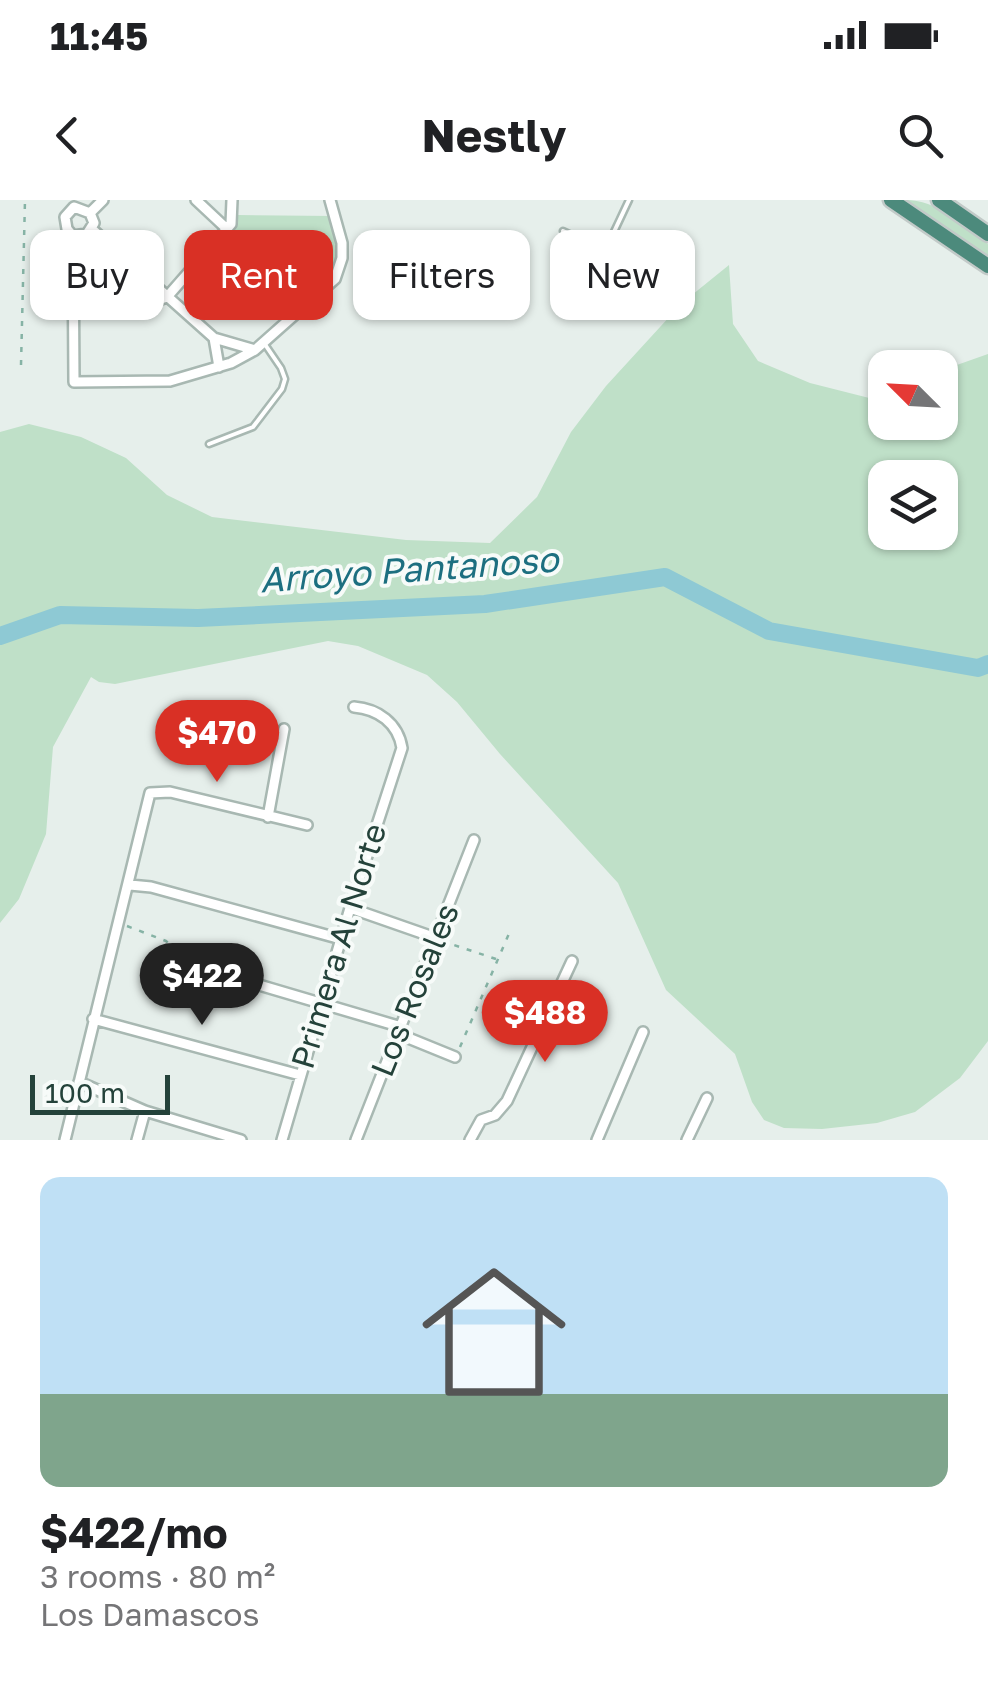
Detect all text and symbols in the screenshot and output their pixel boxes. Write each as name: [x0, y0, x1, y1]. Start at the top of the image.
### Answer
text: 11:45: [50, 13, 148, 58]
icon: back: [40, 108, 95, 163]
text: Nestly: [422, 108, 566, 162]
icon: search: [893, 108, 948, 163]
chip: Buy: [30, 230, 164, 320]
chip: Rent: [184, 230, 333, 320]
chip: Filters: [353, 230, 530, 320]
chip: New: [550, 230, 695, 320]
north arrow: [868, 350, 958, 440]
map controls: [868, 350, 958, 550]
button: layers: [868, 460, 958, 550]
water label: Arroyo Pantanoso: [258, 537, 561, 600]
pin: $470: [158, 700, 276, 785]
text: $470: [177, 713, 257, 751]
street label: Primera Al Norte: [283, 819, 393, 1073]
street label: Los Rosales: [362, 898, 466, 1082]
pin: $422: [143, 943, 261, 1028]
text: $422: [162, 956, 242, 994]
pin: $488: [486, 980, 604, 1065]
text: $488: [504, 993, 586, 1031]
scale bar: [30, 1070, 170, 1114]
text: 100 m: [45, 1076, 125, 1109]
icon: home: [404, 1242, 584, 1422]
text: $422/mo: [40, 1507, 228, 1557]
text: 3 rooms · 80 m²: [40, 1557, 275, 1595]
text: Los Damascos: [40, 1595, 260, 1633]

